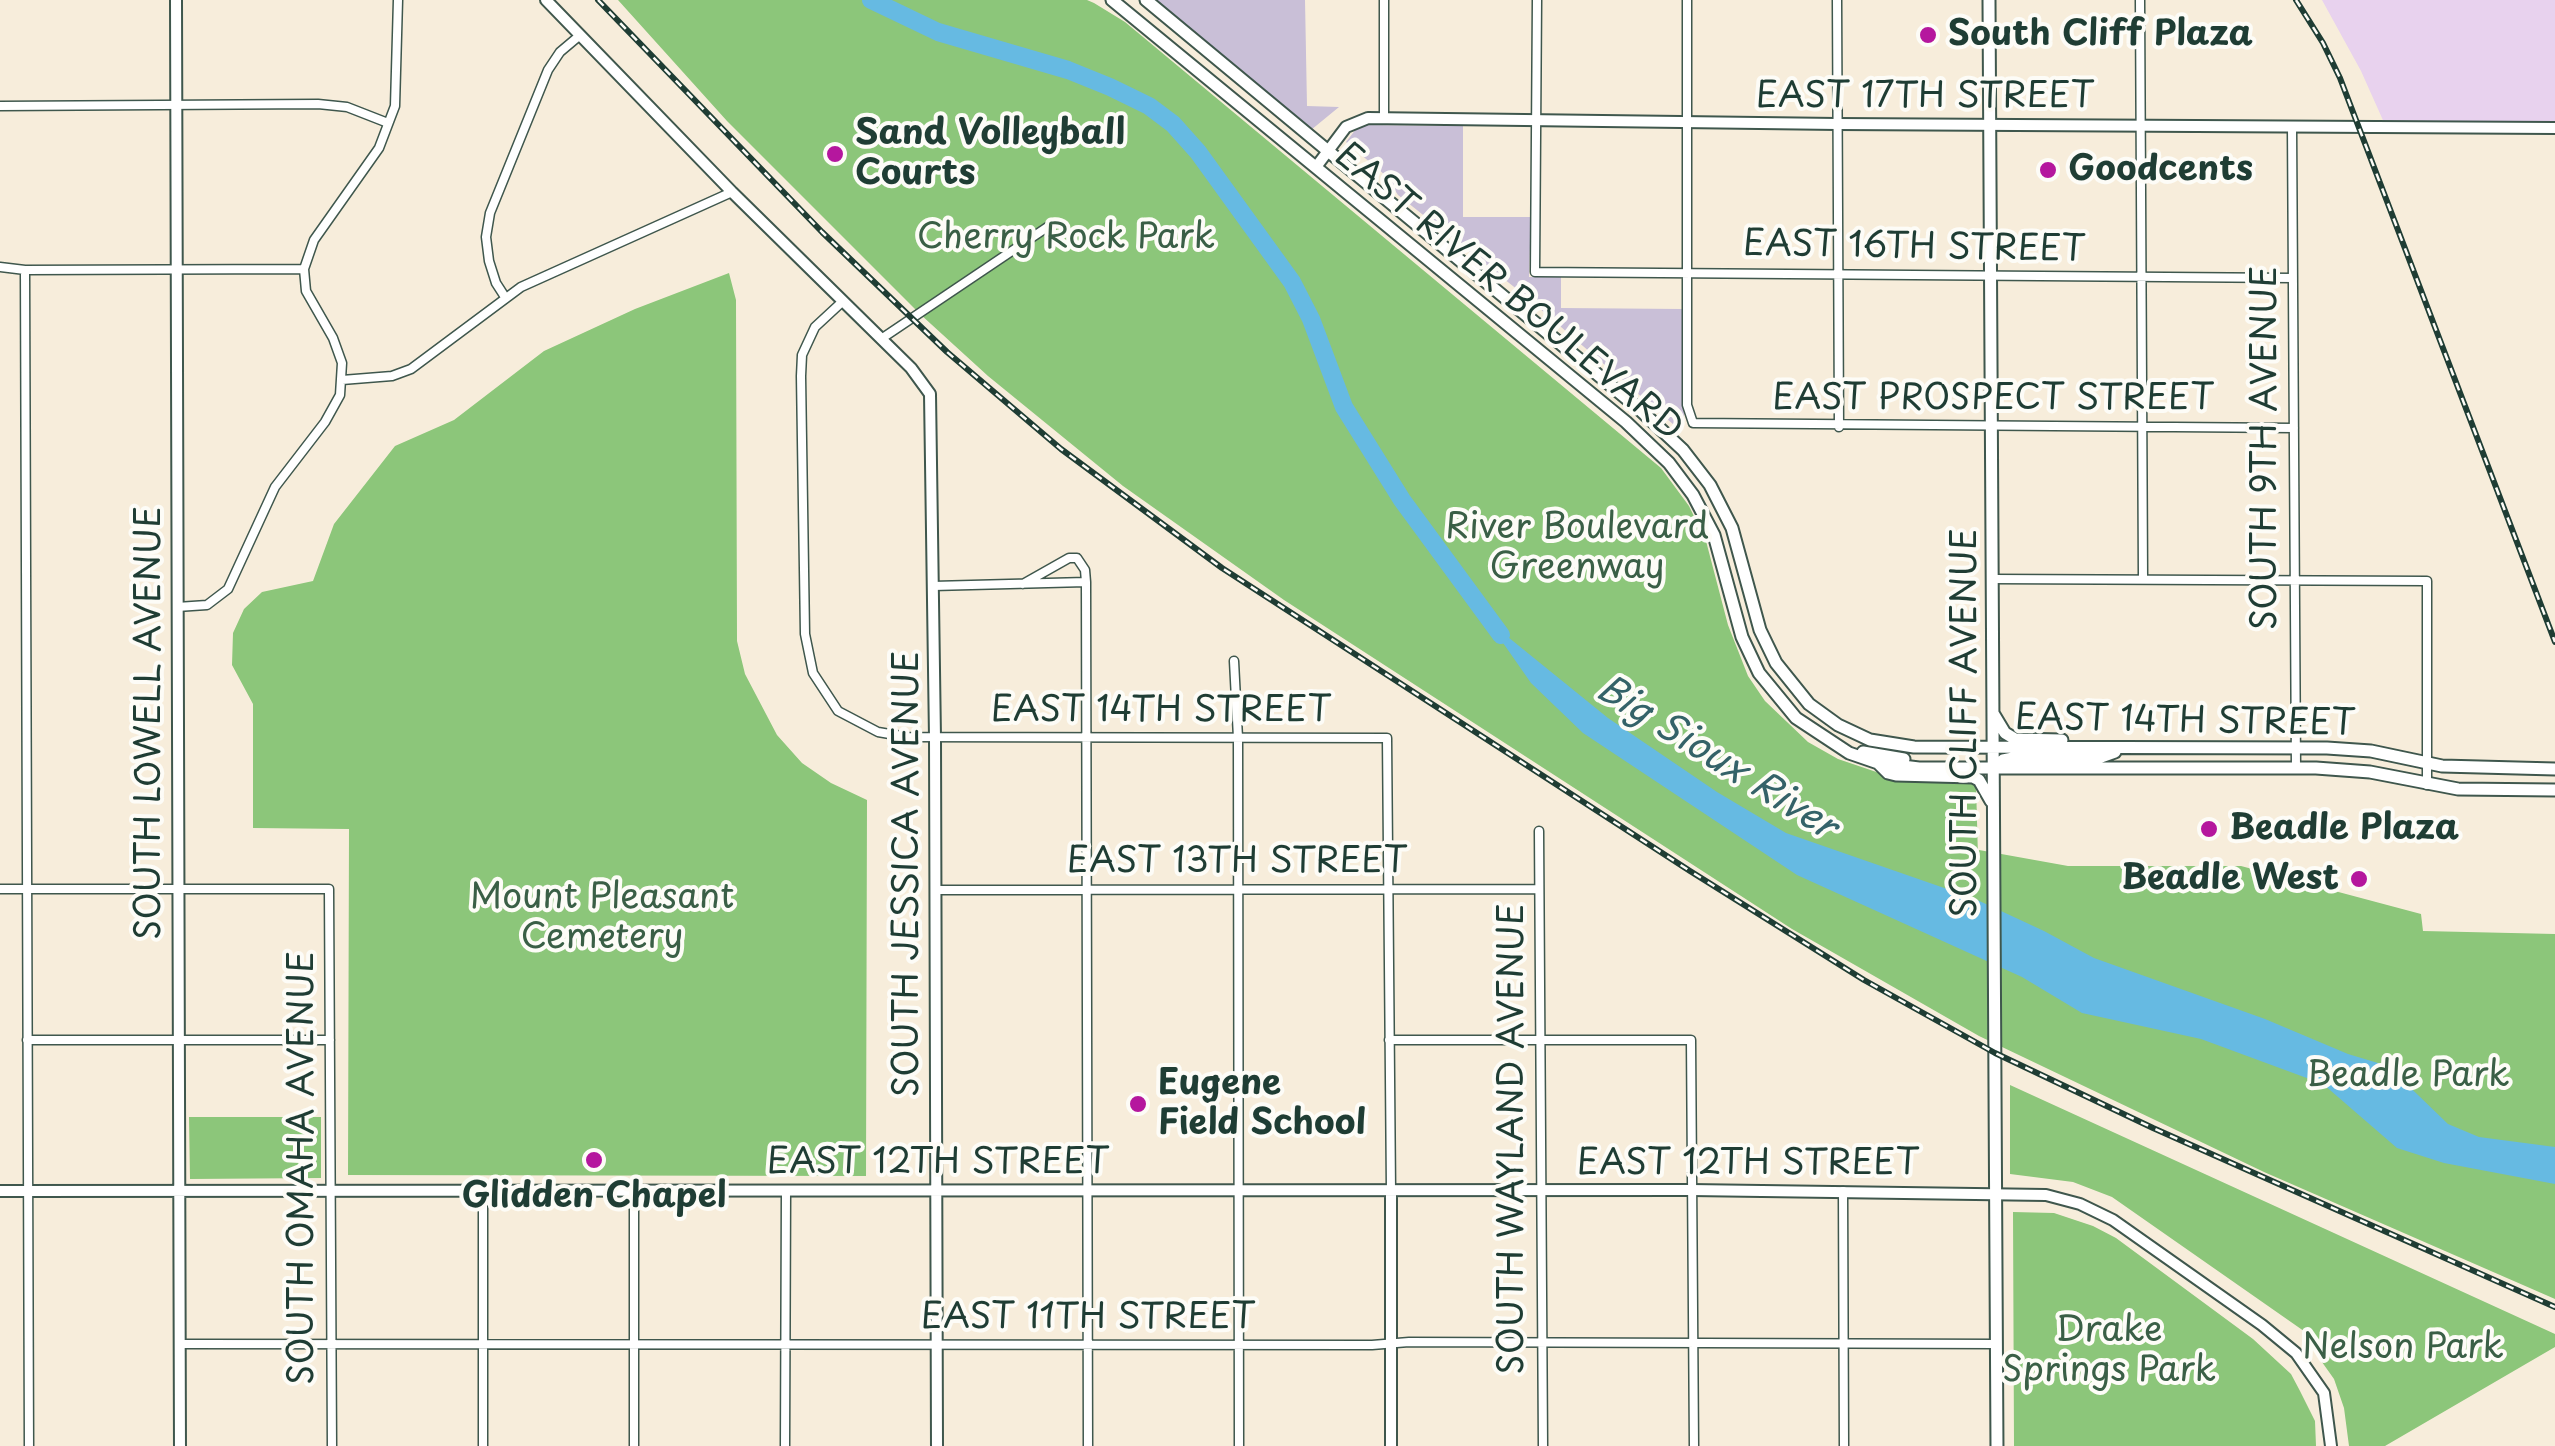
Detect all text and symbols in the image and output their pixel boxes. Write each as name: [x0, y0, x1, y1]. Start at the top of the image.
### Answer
place label: South Cliff Plaza: [1948, 14, 2253, 56]
marker: South Cliff Plaza: [1917, 24, 1939, 46]
street label: EAST 17TH STREET: [1755, 76, 2095, 118]
place label: Sand Volleyball Courts: [855, 113, 1125, 195]
street label: EAST RIVER BOULEVARD: [1326, 135, 1690, 451]
marker: Sand Volleyball Courts: [824, 143, 846, 165]
place label: Goodcents: [2068, 149, 2253, 191]
marker: Goodcents: [2037, 159, 2059, 181]
park label: Cherry Rock Park: [917, 217, 1215, 259]
street label: EAST 16TH STREET: [1742, 224, 2086, 272]
street label: SOUTH 9TH AVENUE: [2245, 266, 2287, 630]
street label: EAST PROSPECT STREET: [1772, 378, 2214, 420]
street label: SOUTH LOWELL AVENUE: [129, 506, 171, 940]
park label: River Boulevard Greenway: [1445, 507, 1709, 589]
street label: SOUTH CLIFF AVENUE: [1945, 528, 1987, 918]
street label: SOUTH JESSICA AVENUE: [887, 651, 929, 1097]
water label: Big Sioux River: [1588, 667, 1844, 851]
street label: EAST 14TH STREET: [991, 690, 1331, 732]
street label: EAST 14TH STREET: [2014, 698, 2356, 746]
place label: Beadle Plaza: [2229, 808, 2459, 850]
marker: Beadle Plaza: [2198, 818, 2220, 840]
street label: EAST 13TH STREET: [1067, 841, 1407, 883]
place label: Beadle West: [2121, 858, 2339, 900]
marker: Beadle West: [2348, 868, 2370, 890]
park label: Mount Pleasant Cemetery: [470, 877, 734, 959]
street label: SOUTH WAYLAND AVENUE: [1492, 903, 1534, 1375]
street label: SOUTH OMAHA AVENUE: [282, 951, 324, 1385]
park label: Beadle Park: [2306, 1055, 2510, 1097]
place label: Eugene Field School: [1158, 1063, 1366, 1145]
marker: Eugene Field School: [1127, 1093, 1149, 1115]
street label: EAST 12TH STREET: [767, 1142, 1109, 1184]
street label: EAST 12TH STREET: [1577, 1143, 1919, 1185]
marker: Glidden Chapel: [583, 1149, 605, 1171]
place label: Glidden Chapel: [461, 1176, 727, 1218]
street label: EAST 11TH STREET: [921, 1297, 1255, 1339]
park label: Drake Springs Park: [2002, 1310, 2216, 1392]
park label: Nelson Park: [2302, 1327, 2504, 1369]

